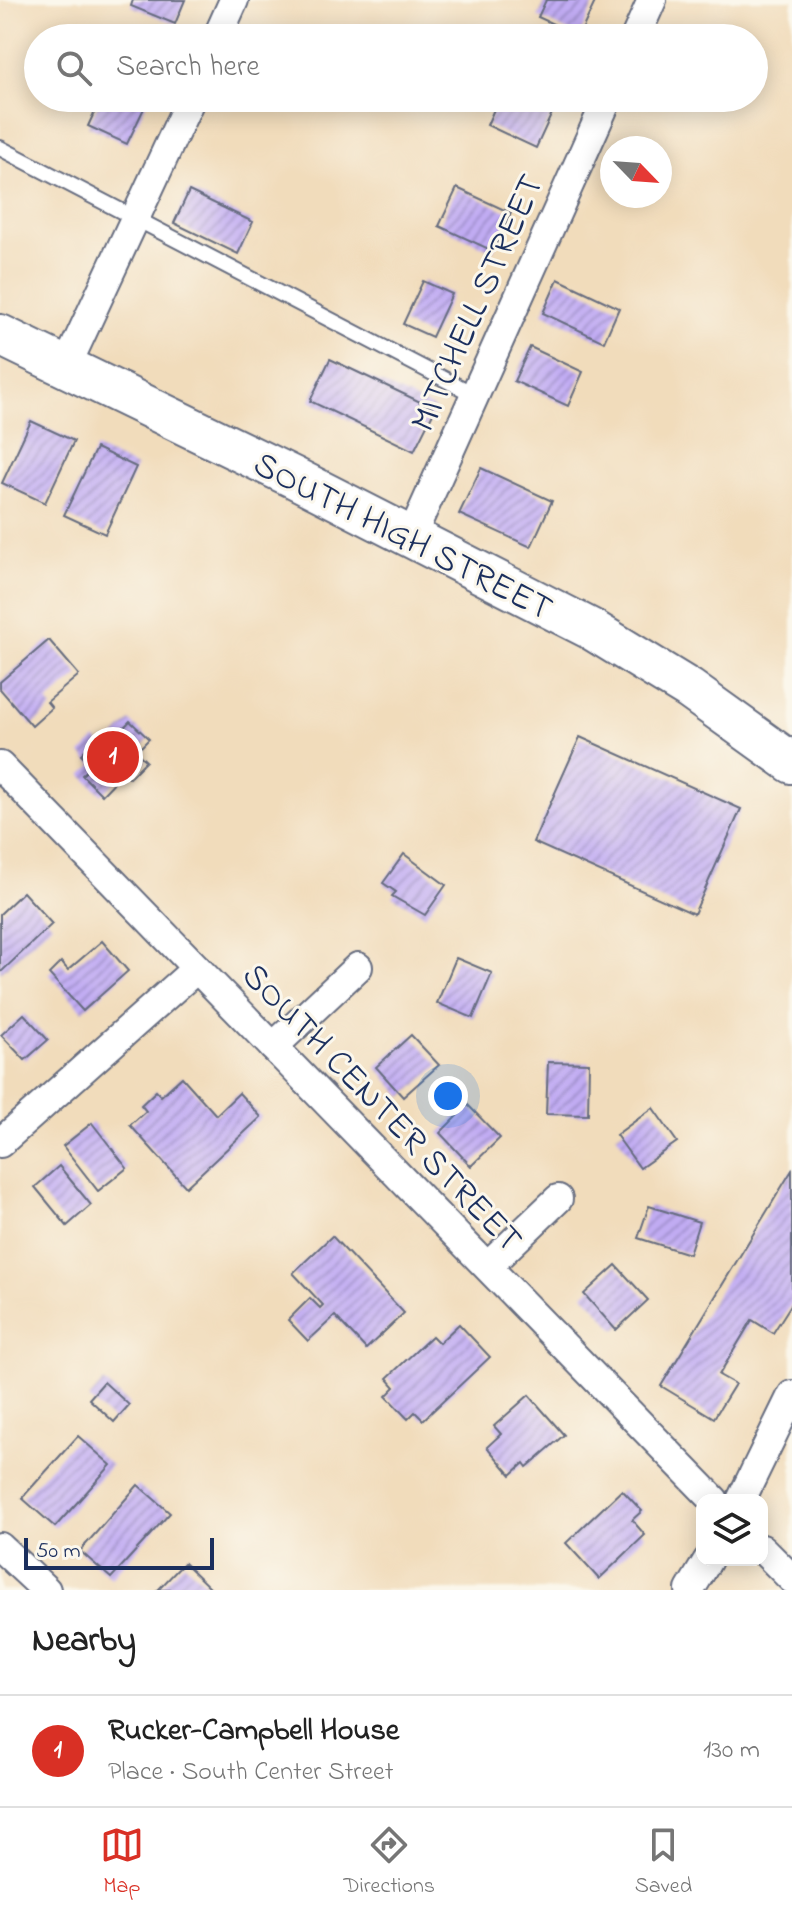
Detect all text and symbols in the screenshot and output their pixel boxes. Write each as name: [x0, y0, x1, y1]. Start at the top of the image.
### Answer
search box: [24, 24, 768, 112]
icon: search: [52, 46, 96, 90]
text: Search here: [116, 46, 260, 90]
north arrow: [600, 136, 672, 208]
street label: MITCHELL STREET: [399, 167, 560, 441]
street label: SOUTH HIGH STREET: [243, 440, 561, 636]
pin: 1: [87, 727, 139, 787]
street label: SOUTH CENTER STREET: [228, 952, 534, 1266]
your location: [428, 1076, 468, 1116]
map controls: [696, 1494, 768, 1566]
button: layers: [696, 1494, 768, 1566]
scale bar: [24, 1534, 214, 1570]
text: 50 m: [36, 1536, 81, 1568]
text: Nearby: [32, 1617, 136, 1667]
text: Rucker-Campbell House: [108, 1710, 399, 1754]
text: 1: [54, 1732, 62, 1770]
text: 130 m: [703, 1732, 760, 1770]
text: Place · South Center Street: [108, 1754, 393, 1792]
tab: Map: [100, 1823, 144, 1903]
tab: Directions: [344, 1823, 435, 1903]
tab: Saved: [635, 1823, 692, 1903]

